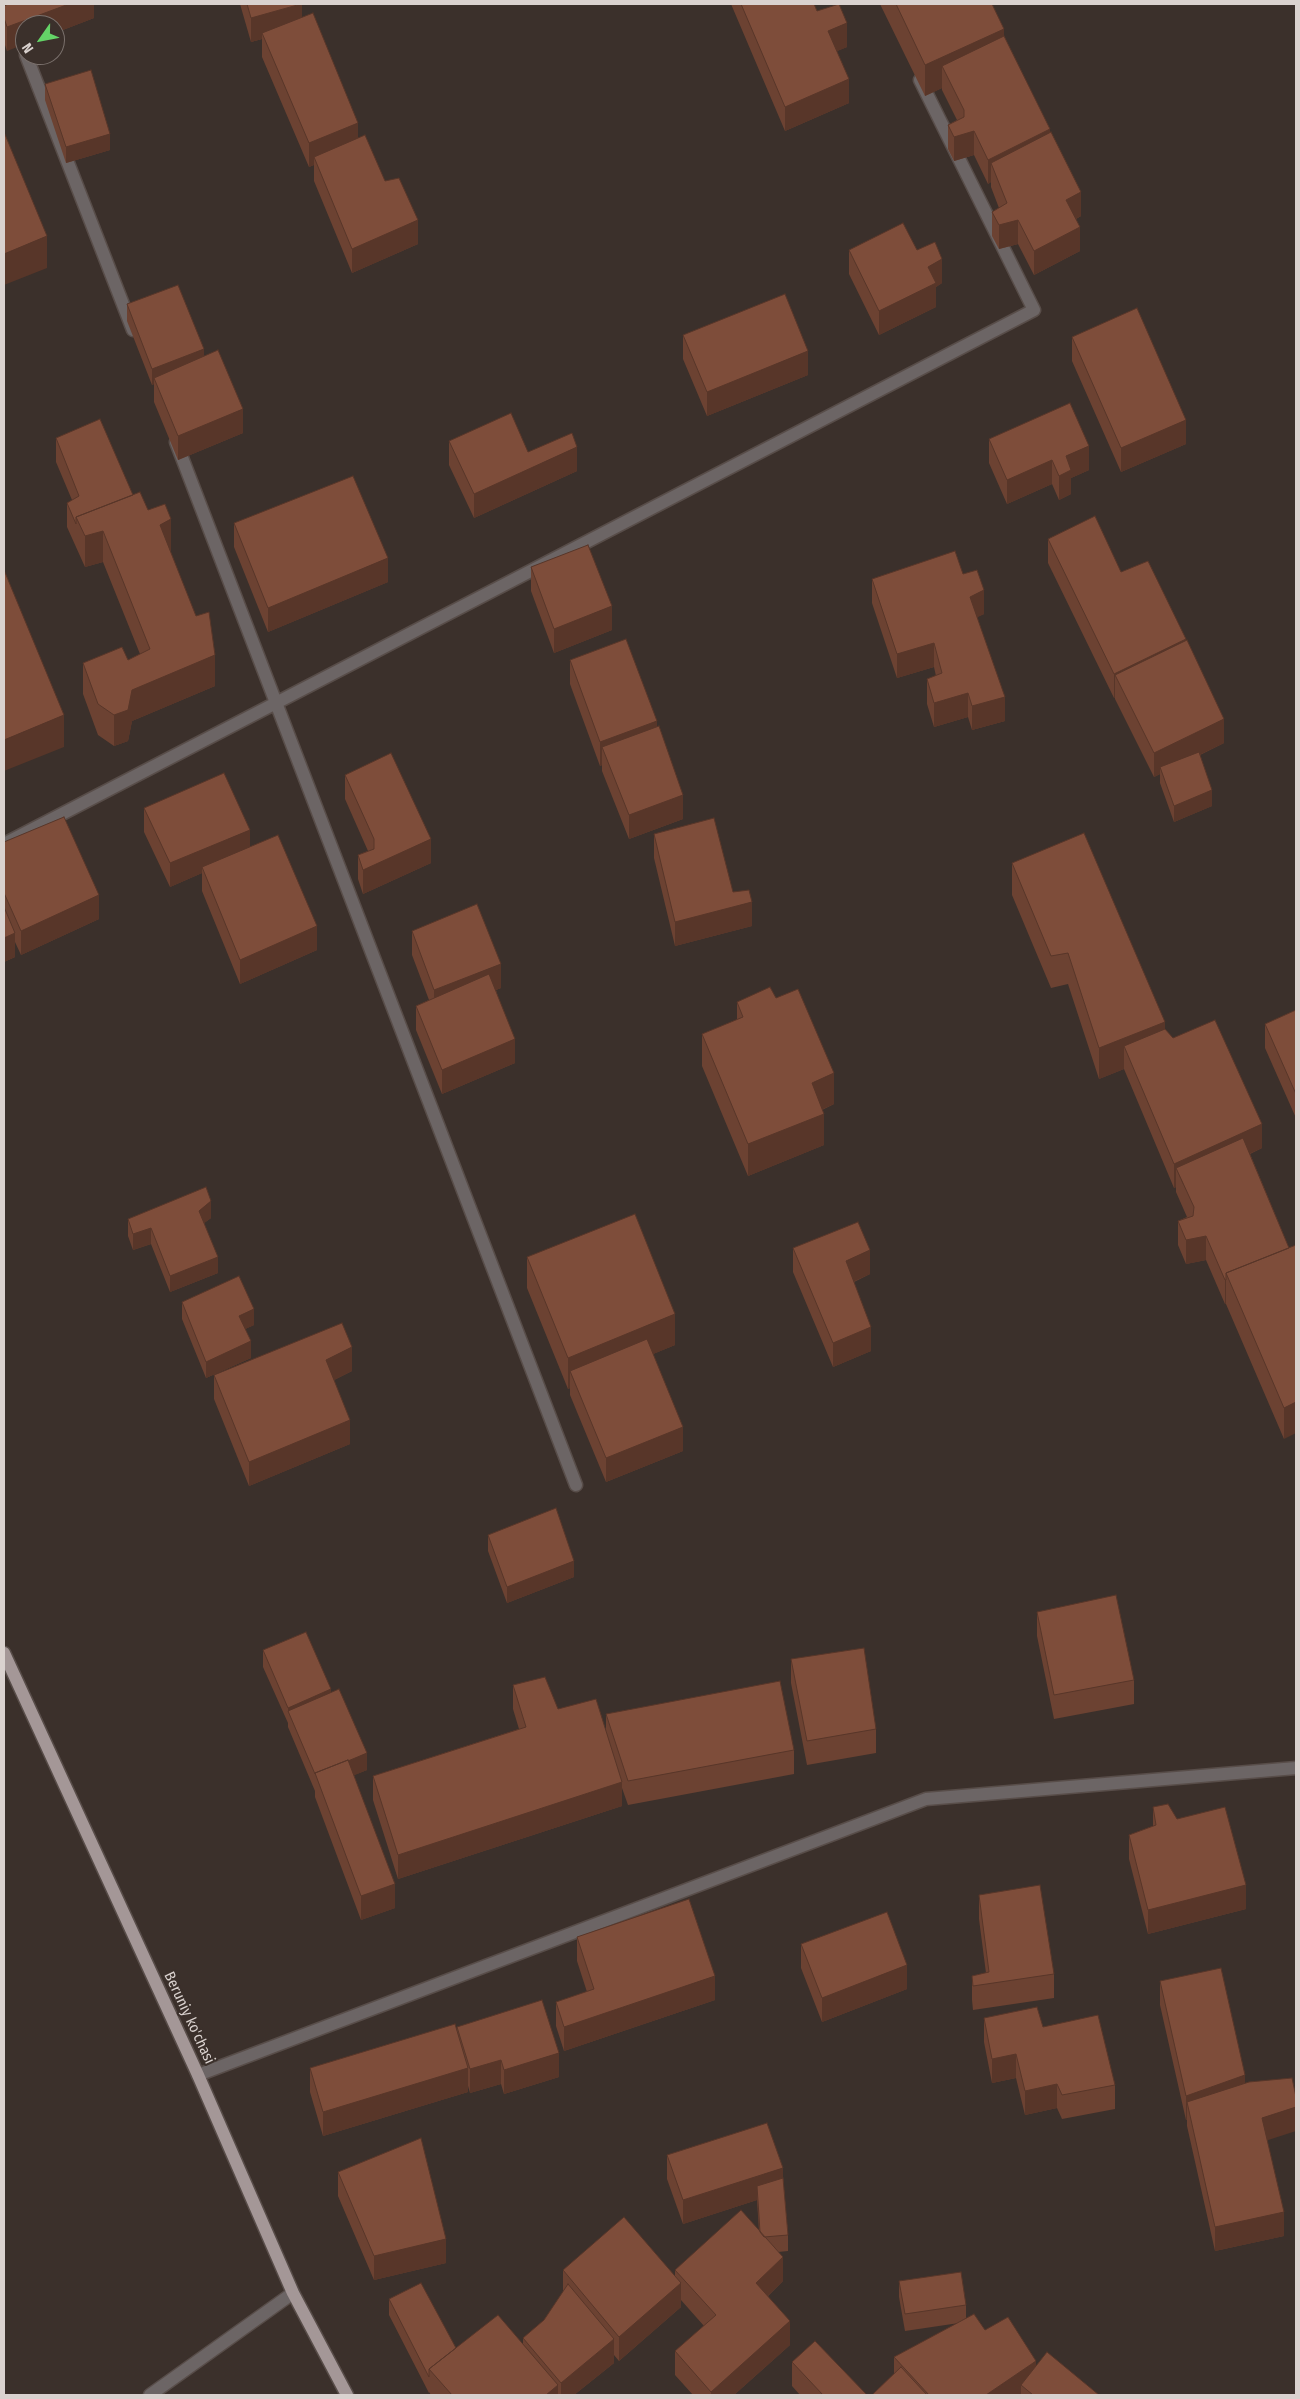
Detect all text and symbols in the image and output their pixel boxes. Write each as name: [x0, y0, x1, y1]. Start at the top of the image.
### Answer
north arrow: [15, 15, 65, 65]
text: N: [18, 40, 37, 56]
street label: Beruniy ko'chasi: [160, 1969, 218, 2067]

